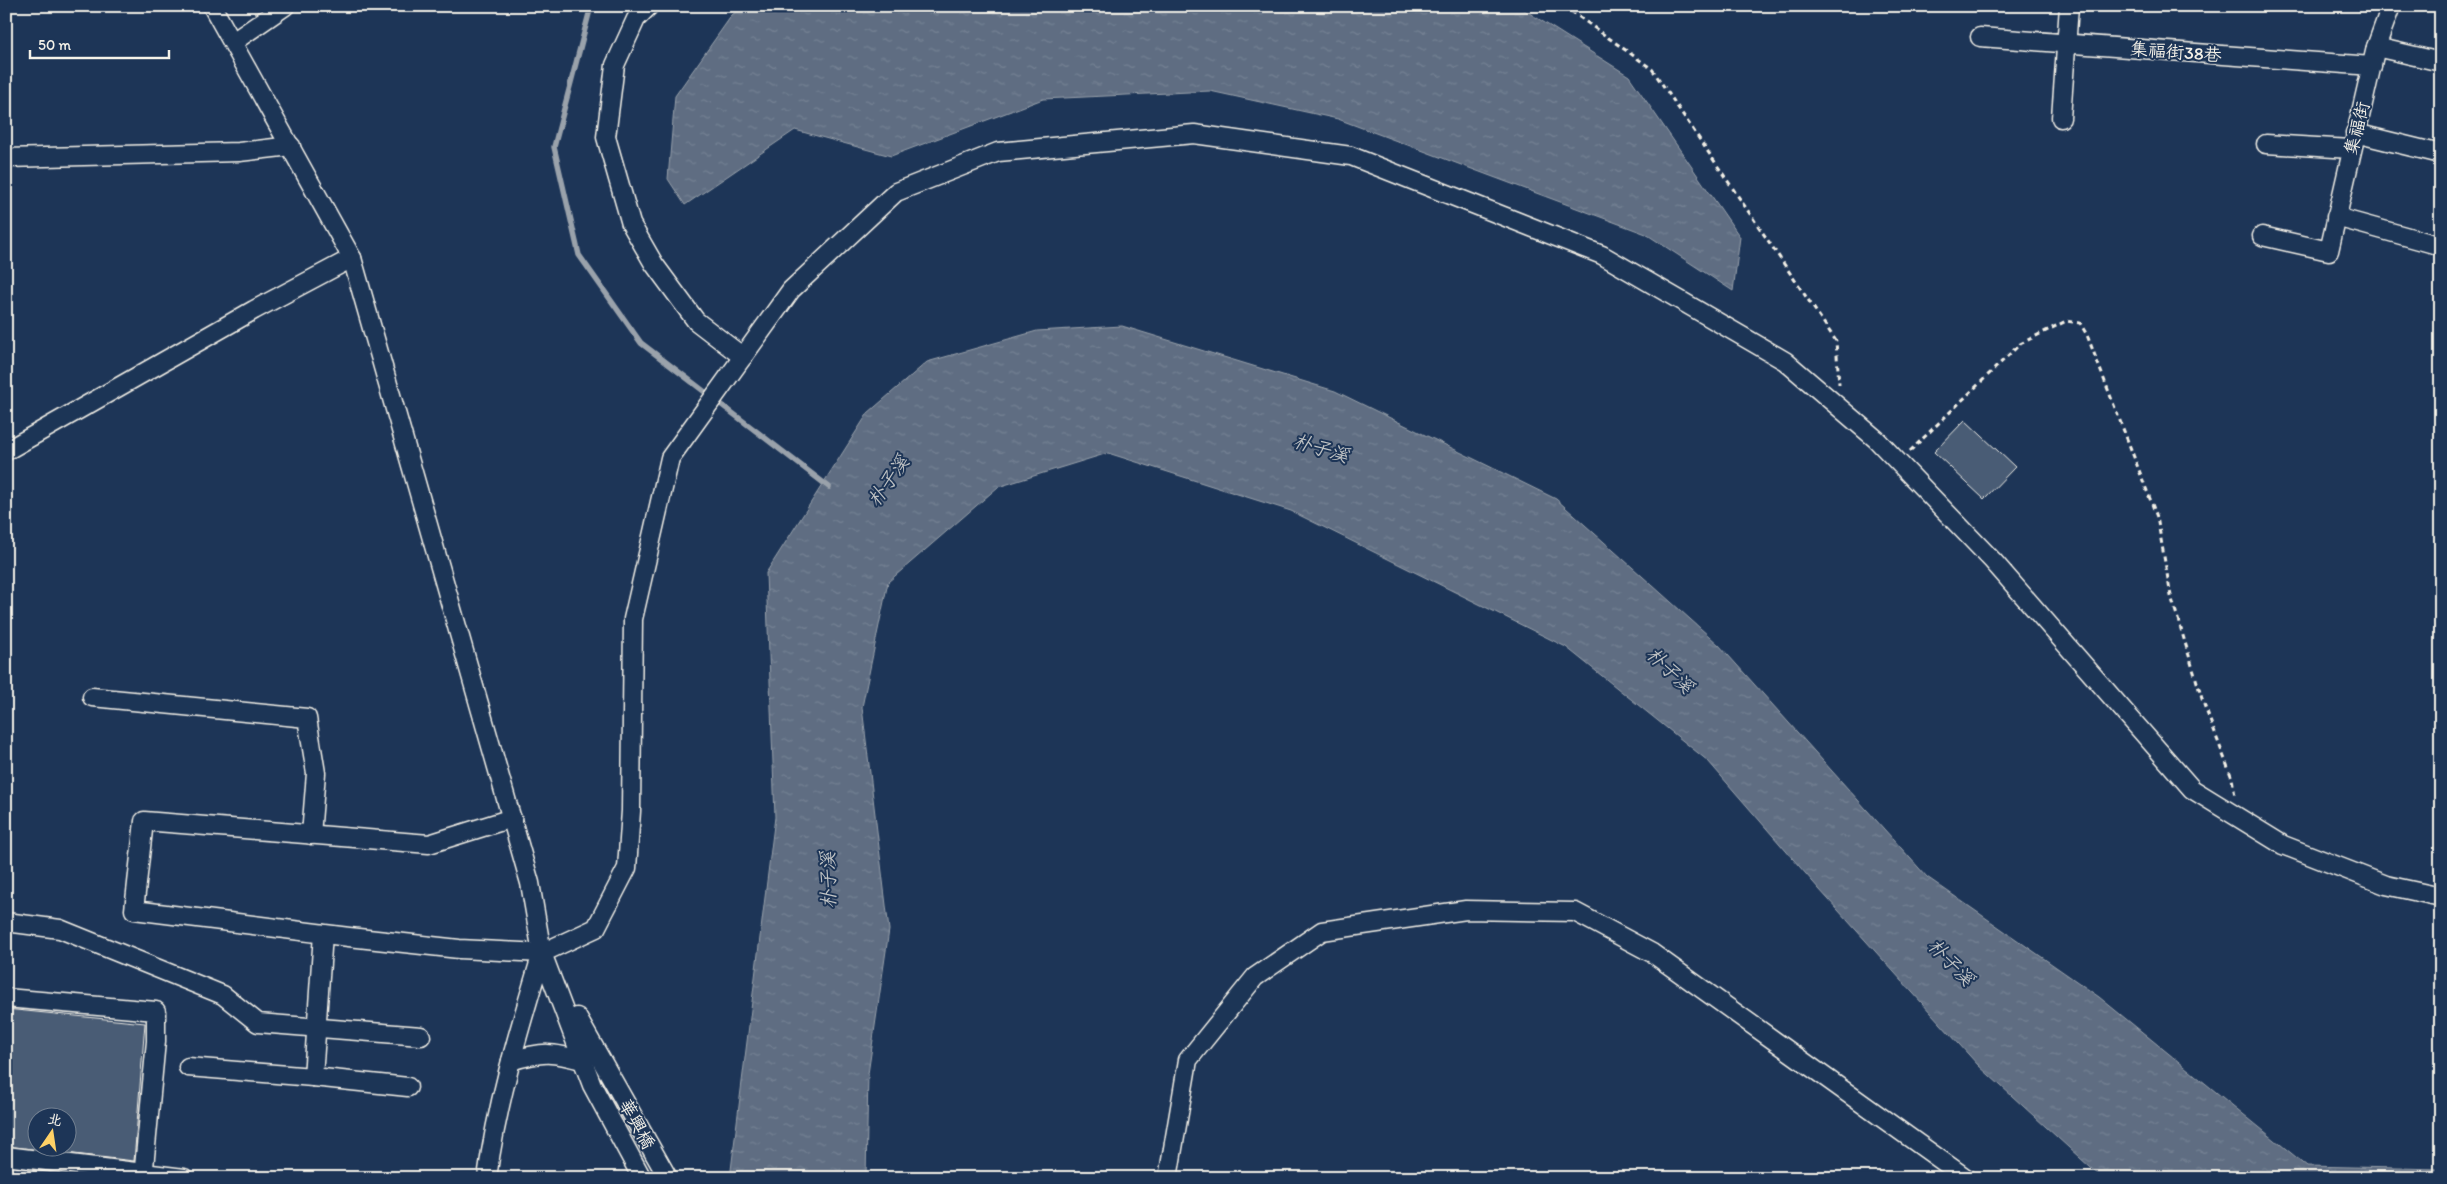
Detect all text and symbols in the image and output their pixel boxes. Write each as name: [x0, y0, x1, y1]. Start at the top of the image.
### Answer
scale bar: [30, 28, 169, 60]
text: 50 m: [38, 36, 71, 54]
street label: 集福街38巷: [2130, 38, 2222, 66]
street label: 集福街: [2340, 99, 2374, 157]
water label: 朴子溪: [1290, 429, 1353, 468]
water label: 朴子溪: [862, 450, 914, 511]
water label: 朴子溪: [1642, 642, 1699, 699]
water label: 朴子溪: [816, 850, 840, 909]
water label: 朴子溪: [1923, 934, 1980, 991]
street label: 華興橋: [614, 1095, 660, 1153]
north arrow: [28, 1106, 78, 1156]
text: 北: [46, 1110, 64, 1130]

